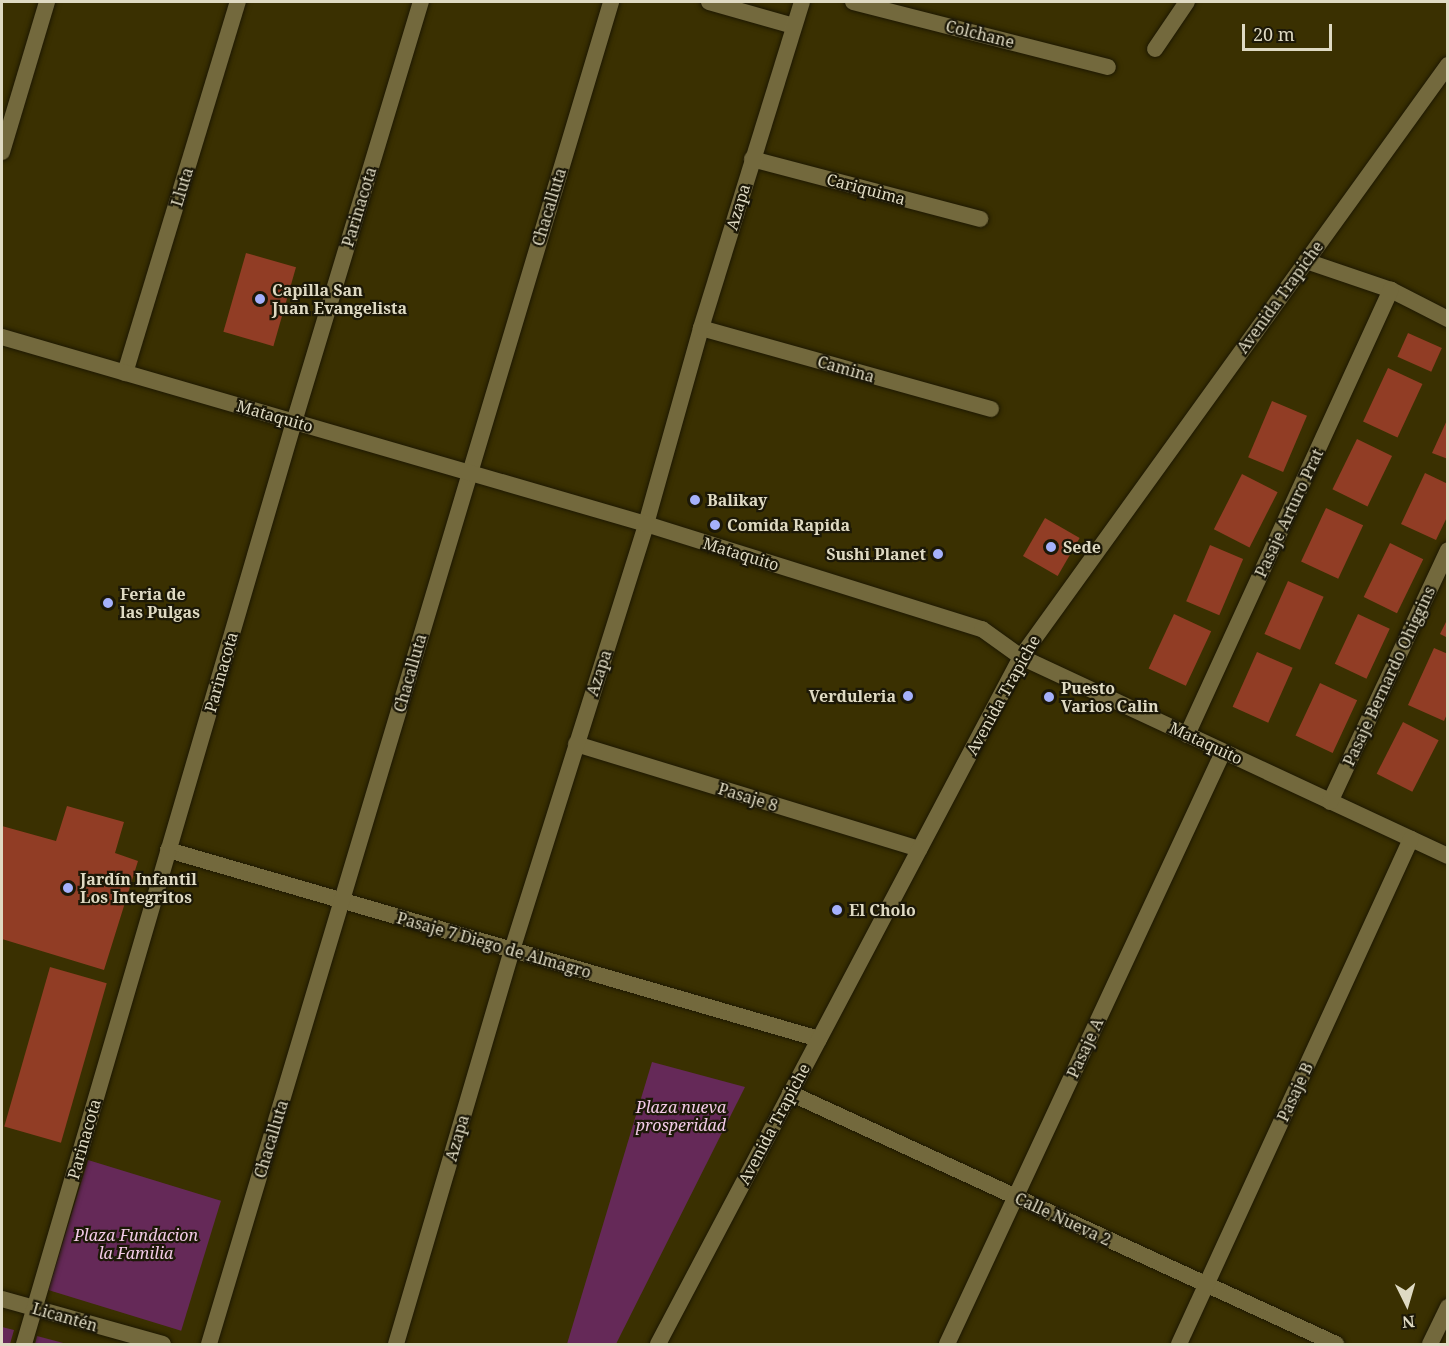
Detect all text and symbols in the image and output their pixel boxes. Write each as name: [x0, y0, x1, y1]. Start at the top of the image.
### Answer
scale bar: [1245, 12, 1335, 50]
street label: Colchane: [944, 16, 1016, 52]
text: 20 m: [1253, 22, 1295, 46]
street label: Lluta: [167, 165, 197, 209]
street label: Parinacota: [338, 165, 380, 249]
street label: Chacalluta: [528, 166, 570, 248]
street label: Cariquima: [825, 169, 907, 209]
street label: Azapa: [722, 182, 754, 232]
street label: Avenida Trapiche: [1233, 237, 1327, 357]
place label: Capilla San Juan Evangelista: [272, 280, 407, 318]
marker: Capilla San Juan Evangelista: [253, 292, 267, 306]
street label: Camina: [815, 352, 877, 386]
street label: Mataquito: [235, 396, 315, 436]
street label: Pasaje Arturo Prat: [1251, 446, 1327, 580]
place label: Balikay: [707, 490, 767, 510]
marker: Balikay: [688, 493, 702, 507]
place label: Comida Rapida: [727, 515, 850, 535]
marker: Comida Rapida: [708, 518, 722, 532]
street label: Mataquito: [701, 533, 781, 575]
place label: Sede: [1063, 537, 1101, 557]
marker: Sede: [1044, 540, 1058, 554]
place label: Sushi Planet: [826, 544, 926, 564]
marker: Sushi Planet: [931, 547, 945, 561]
street label: Pasaje Bernardo Ohiggins: [1339, 583, 1439, 769]
place label: Feria de las Pulgas: [120, 584, 200, 622]
marker: Feria de las Pulgas: [101, 596, 115, 610]
street label: Parinacota: [200, 630, 242, 714]
street label: Chacalluta: [390, 632, 430, 714]
street label: Avenida Trapiche: [962, 632, 1044, 758]
street label: Azapa: [583, 648, 615, 698]
place label: Puesto Varios Calin: [1061, 678, 1159, 716]
place label: Verduleria: [809, 686, 896, 706]
marker: Verduleria: [901, 689, 915, 703]
marker: Puesto Varios Calin: [1042, 690, 1056, 704]
street label: Mataquito: [1166, 718, 1246, 768]
street label: Pasaje 8: [716, 779, 780, 815]
place label: Jardín Infantil Los Integritos: [80, 869, 197, 907]
marker: Jardín Infantil Los Integritos: [61, 881, 75, 895]
place label: El Cholo: [849, 900, 916, 920]
marker: El Cholo: [830, 903, 844, 917]
street label: Pasaje 7 Diego de Almagro: [395, 908, 593, 982]
street label: Pasaje A: [1063, 1015, 1107, 1081]
street label: Pasaje B: [1273, 1059, 1317, 1125]
street label: Avenida Trapiche: [734, 1060, 814, 1188]
street label: Parinacota: [63, 1097, 105, 1181]
park label: Plaza nueva prosperidad: [636, 1097, 726, 1135]
street label: Chacalluta: [250, 1098, 292, 1180]
street label: Azapa: [441, 1113, 473, 1163]
street label: Calle Nueva 2: [1012, 1188, 1114, 1250]
park label: Plaza Fundacion la Familia: [74, 1225, 198, 1263]
north arrow: [1377, 1274, 1437, 1334]
street label: Licantén: [30, 1299, 100, 1335]
text: N: [1401, 1310, 1416, 1333]

